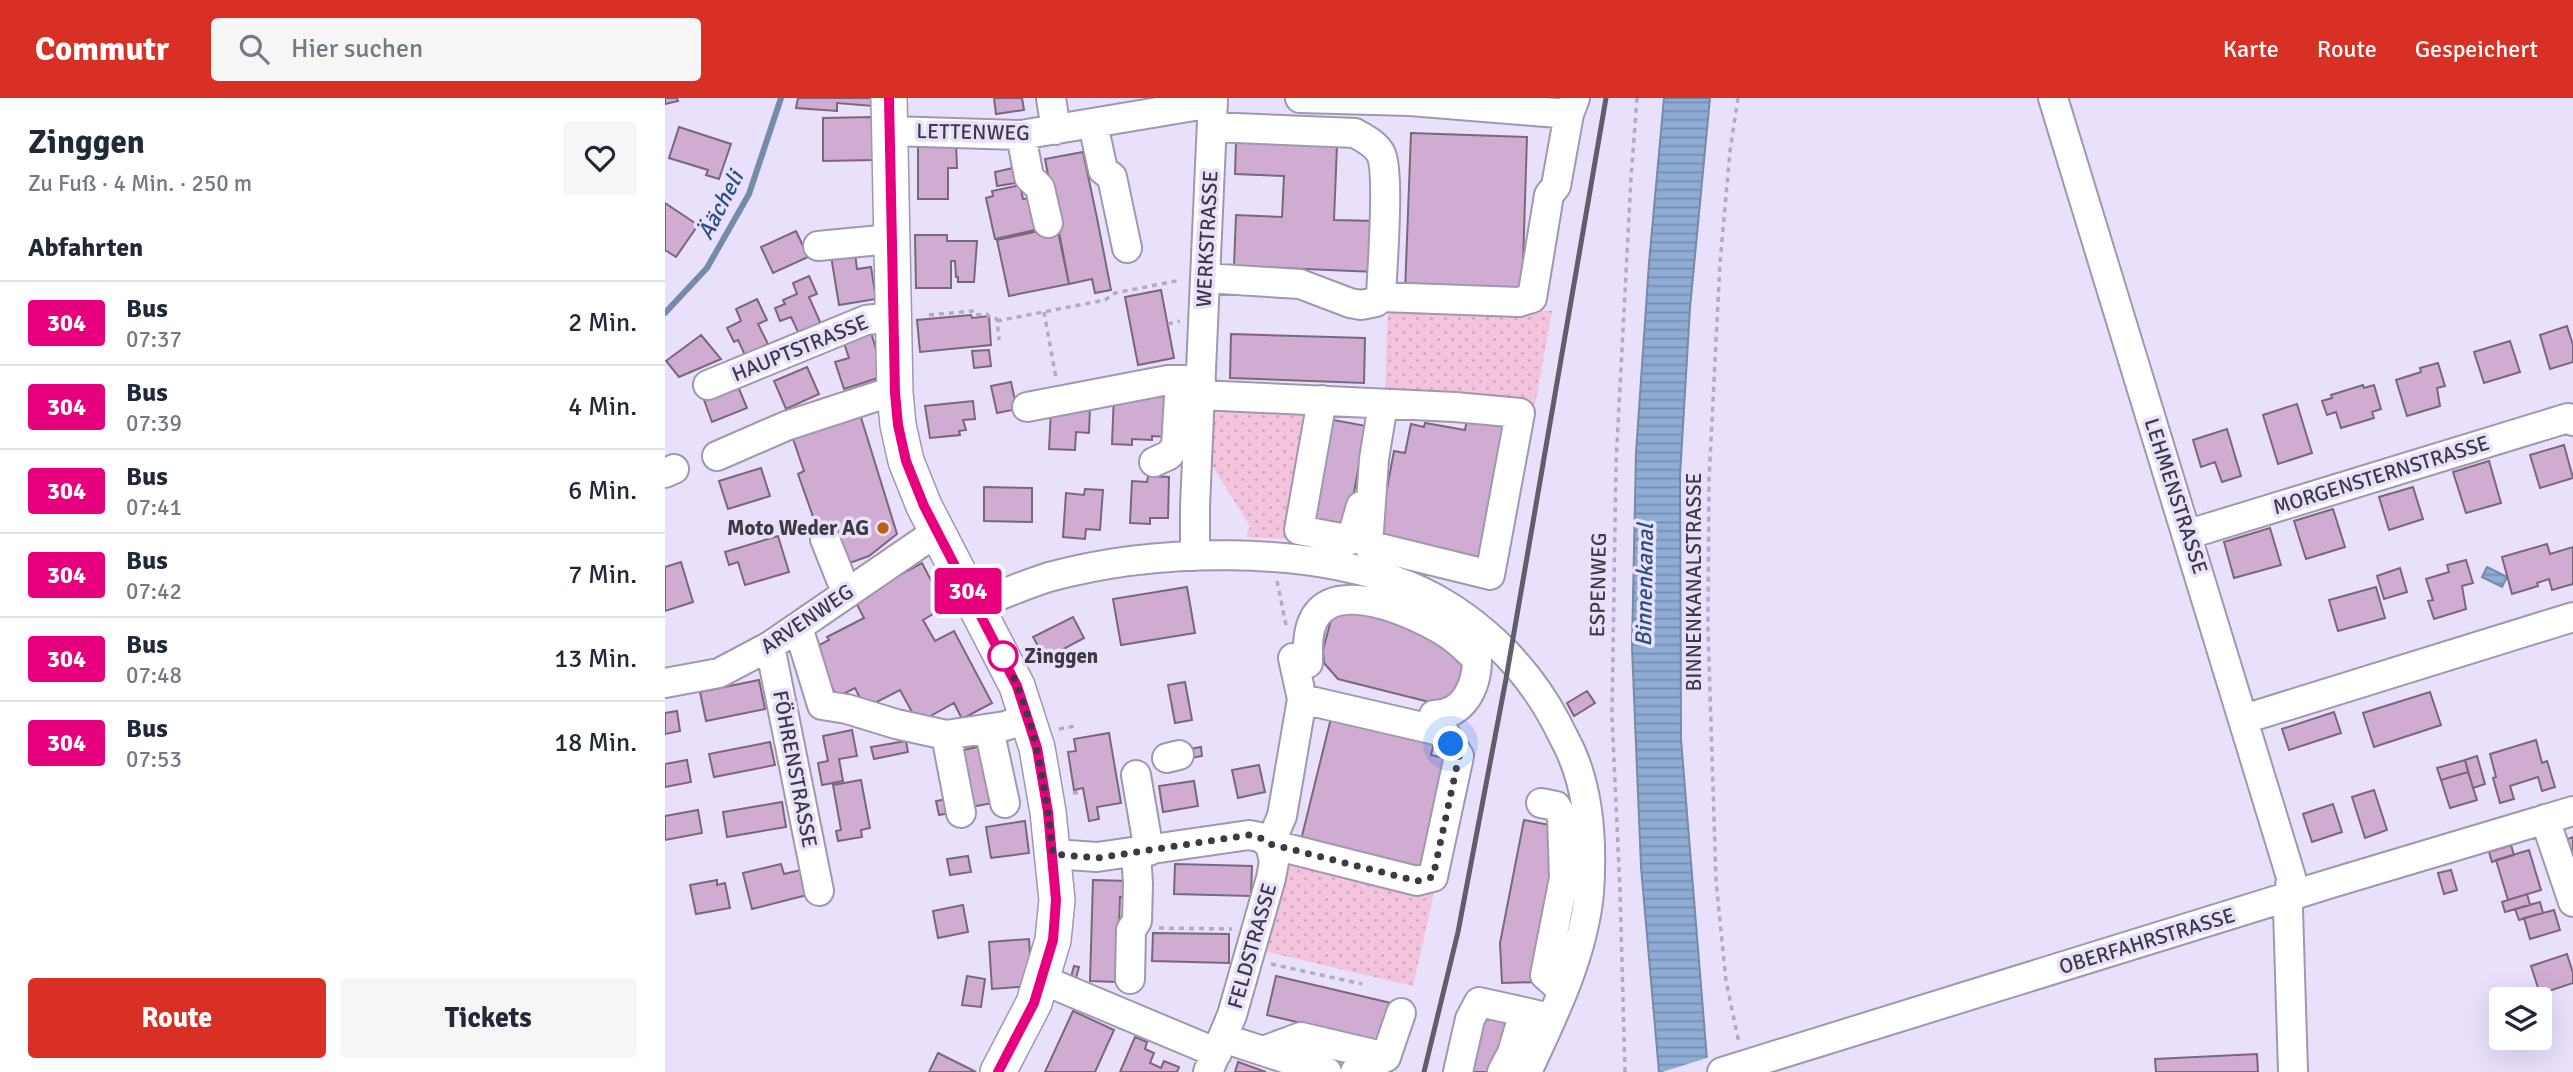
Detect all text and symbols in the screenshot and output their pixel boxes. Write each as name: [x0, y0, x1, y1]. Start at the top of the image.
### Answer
search box: [211, 18, 701, 81]
text: Commutr: [35, 29, 169, 70]
icon: search: [235, 30, 273, 68]
text: Hier suchen: [291, 33, 423, 65]
text: Karte: [2223, 34, 2279, 64]
text: Route: [2317, 34, 2377, 64]
text: Gespeichert: [2415, 34, 2538, 64]
street label: LETTENWEG: [916, 118, 1030, 146]
button: heart: [563, 121, 637, 195]
text: Zinggen: [28, 122, 145, 163]
water label: Äächeli: [691, 163, 751, 245]
text: Zu Fuß · 4 Min. · 250 m: [28, 169, 252, 198]
street label: WERKSTRASSE: [1190, 170, 1224, 308]
text: Abfahrten: [28, 232, 143, 264]
text: Bus: [126, 293, 168, 325]
text: 2 Min.: [568, 307, 637, 339]
text: 304: [47, 308, 86, 338]
street label: HAUPTSTRASSE: [728, 309, 872, 387]
text: 07:37: [126, 325, 182, 354]
text: Bus: [126, 377, 168, 409]
text: 4 Min.: [568, 391, 637, 423]
text: 304: [47, 392, 86, 422]
text: 07:39: [126, 409, 182, 438]
street label: LEHMENSTRASSE: [2139, 415, 2213, 577]
street label: MORGENSTERNSTRASSE: [2270, 430, 2492, 520]
text: Bus: [126, 461, 168, 493]
street label: BINNENKANALSTRASSE: [1681, 473, 1707, 691]
text: 6 Min.: [568, 475, 637, 507]
text: 304: [47, 476, 86, 506]
text: 07:41: [126, 493, 182, 522]
place label: Moto Weder AG: [727, 515, 869, 541]
marker: Moto Weder AG: [875, 520, 891, 536]
water label: Binnenkanal: [1629, 521, 1660, 647]
street label: ESPENWEG: [1584, 532, 1612, 638]
text: Bus: [126, 545, 168, 577]
text: 7 Min.: [568, 559, 637, 591]
text: 304: [47, 560, 86, 590]
line badge: 304: [928, 568, 1008, 614]
text: 304: [949, 576, 987, 606]
text: 07:42: [126, 577, 182, 606]
street label: ARVENWEG: [756, 578, 858, 660]
text: Bus: [126, 629, 168, 661]
marker: Zinggen: [988, 641, 1018, 671]
text: 13 Min.: [554, 643, 637, 675]
place label: Zinggen: [1024, 643, 1098, 669]
text: 304: [47, 644, 86, 674]
text: 07:48: [126, 661, 182, 690]
street label: FÖHRENSTRASSE: [767, 688, 823, 850]
text: Bus: [126, 713, 168, 745]
your location: [1433, 726, 1468, 761]
text: 18 Min.: [554, 727, 637, 759]
text: 304: [47, 728, 86, 758]
text: 07:53: [126, 745, 182, 774]
street label: FELDSTRASSE: [1222, 880, 1282, 1012]
street label: OBERFAHRSTRASSE: [2056, 902, 2238, 980]
button: Route: [28, 978, 326, 1058]
button: Tickets: [340, 978, 637, 1058]
map controls: [2489, 987, 2552, 1050]
button: layers: [2489, 987, 2552, 1050]

